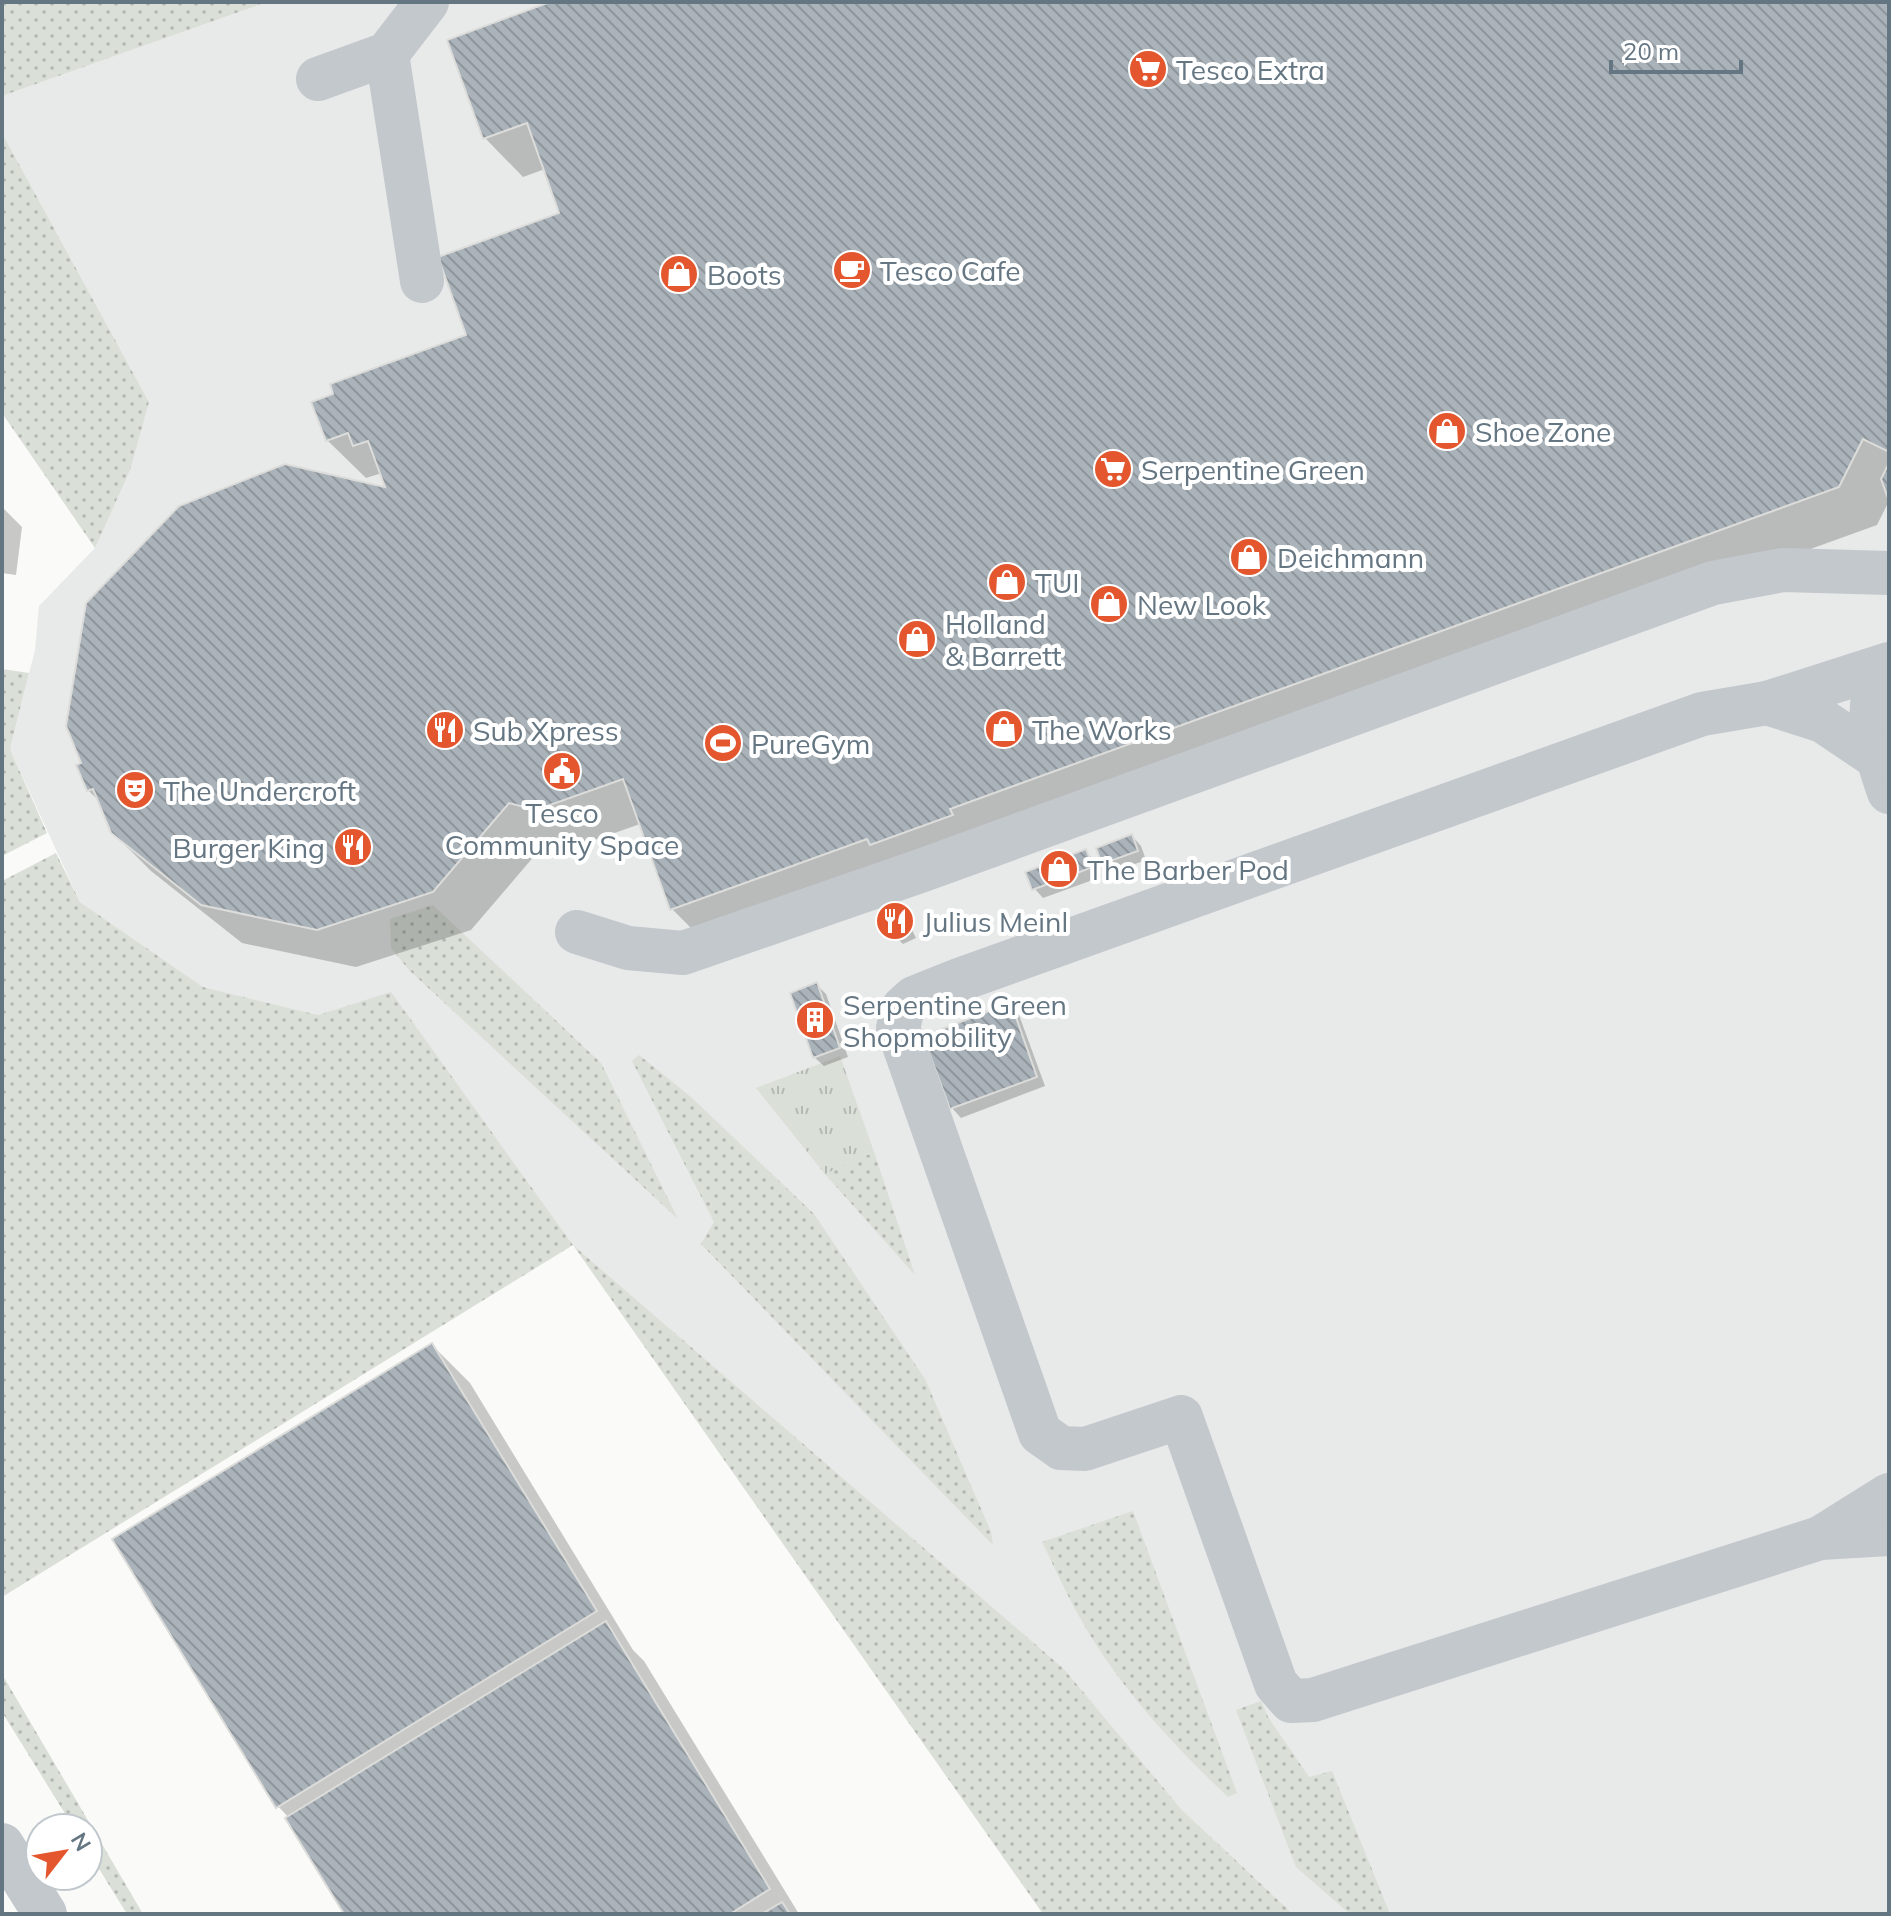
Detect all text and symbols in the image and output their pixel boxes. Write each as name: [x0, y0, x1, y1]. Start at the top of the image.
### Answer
scale bar: [1611, 24, 1741, 74]
text: 20 m: [1623, 36, 1679, 66]
supermarket icon: Tesco Extra: [1127, 48, 1169, 90]
place label: Tesco Extra: [1176, 52, 1325, 87]
cafe icon: Tesco Cafe: [831, 249, 873, 291]
shop icon: Boots: [658, 253, 700, 295]
place label: Tesco Cafe: [880, 253, 1021, 288]
place label: Boots: [707, 257, 782, 292]
shop icon: Shoe Zone: [1426, 410, 1468, 452]
place label: Shoe Zone: [1475, 414, 1611, 449]
supermarket icon: Serpentine Green: [1092, 448, 1134, 490]
place label: Serpentine Green: [1141, 452, 1365, 487]
shop icon: Deichmann: [1228, 536, 1270, 578]
place label: Deichmann: [1277, 540, 1424, 575]
shop icon: TUI: [986, 561, 1028, 603]
place label: TUI: [1035, 565, 1080, 600]
shop icon: New Look: [1088, 583, 1130, 625]
place label: New Look: [1137, 587, 1267, 622]
place label: Holland & Barrett: [945, 606, 1062, 673]
shop icon: Holland & Barrett: [896, 618, 938, 660]
shop icon: The Works: [983, 708, 1025, 750]
restaurant icon: Sub Xpress: [424, 709, 466, 751]
place label: The Works: [1032, 712, 1172, 747]
place label: Sub Xpress: [473, 713, 619, 748]
sports icon: PureGym: [702, 722, 744, 764]
place label: PureGym: [751, 726, 870, 761]
public building icon: Tesco Community Space: [541, 750, 583, 792]
theatre icon: The Undercroft: [114, 769, 156, 811]
place label: The Undercroft: [163, 773, 356, 808]
place label: Tesco Community Space: [445, 795, 679, 862]
restaurant icon: Burger King: [332, 826, 374, 868]
place label: Burger King: [173, 830, 325, 865]
shop icon: The Barber Pod: [1038, 848, 1080, 890]
place label: The Barber Pod: [1087, 852, 1289, 887]
restaurant icon: Julius Meinl: [874, 900, 916, 942]
place label: Julius Meinl: [923, 904, 1068, 939]
place label: Serpentine Green Shopmobility: [843, 987, 1067, 1054]
building icon: Serpentine Green Shopmobility: [794, 999, 836, 1041]
north arrow: [24, 1812, 104, 1892]
text: N: [65, 1827, 97, 1856]

